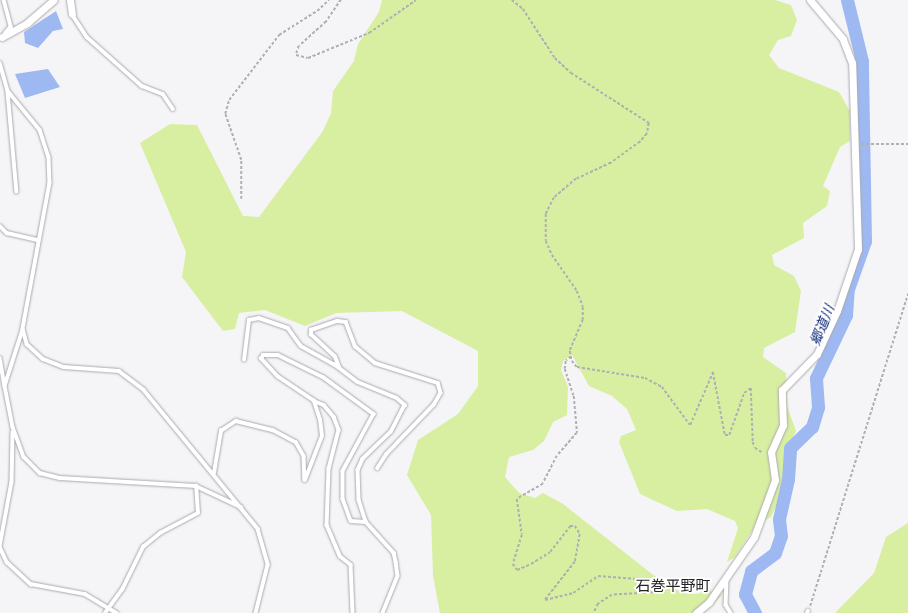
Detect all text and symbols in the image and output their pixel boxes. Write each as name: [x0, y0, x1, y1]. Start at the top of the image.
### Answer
water label: 郷道川: [806, 302, 838, 348]
district label: 石巻平野町: [636, 577, 710, 595]

